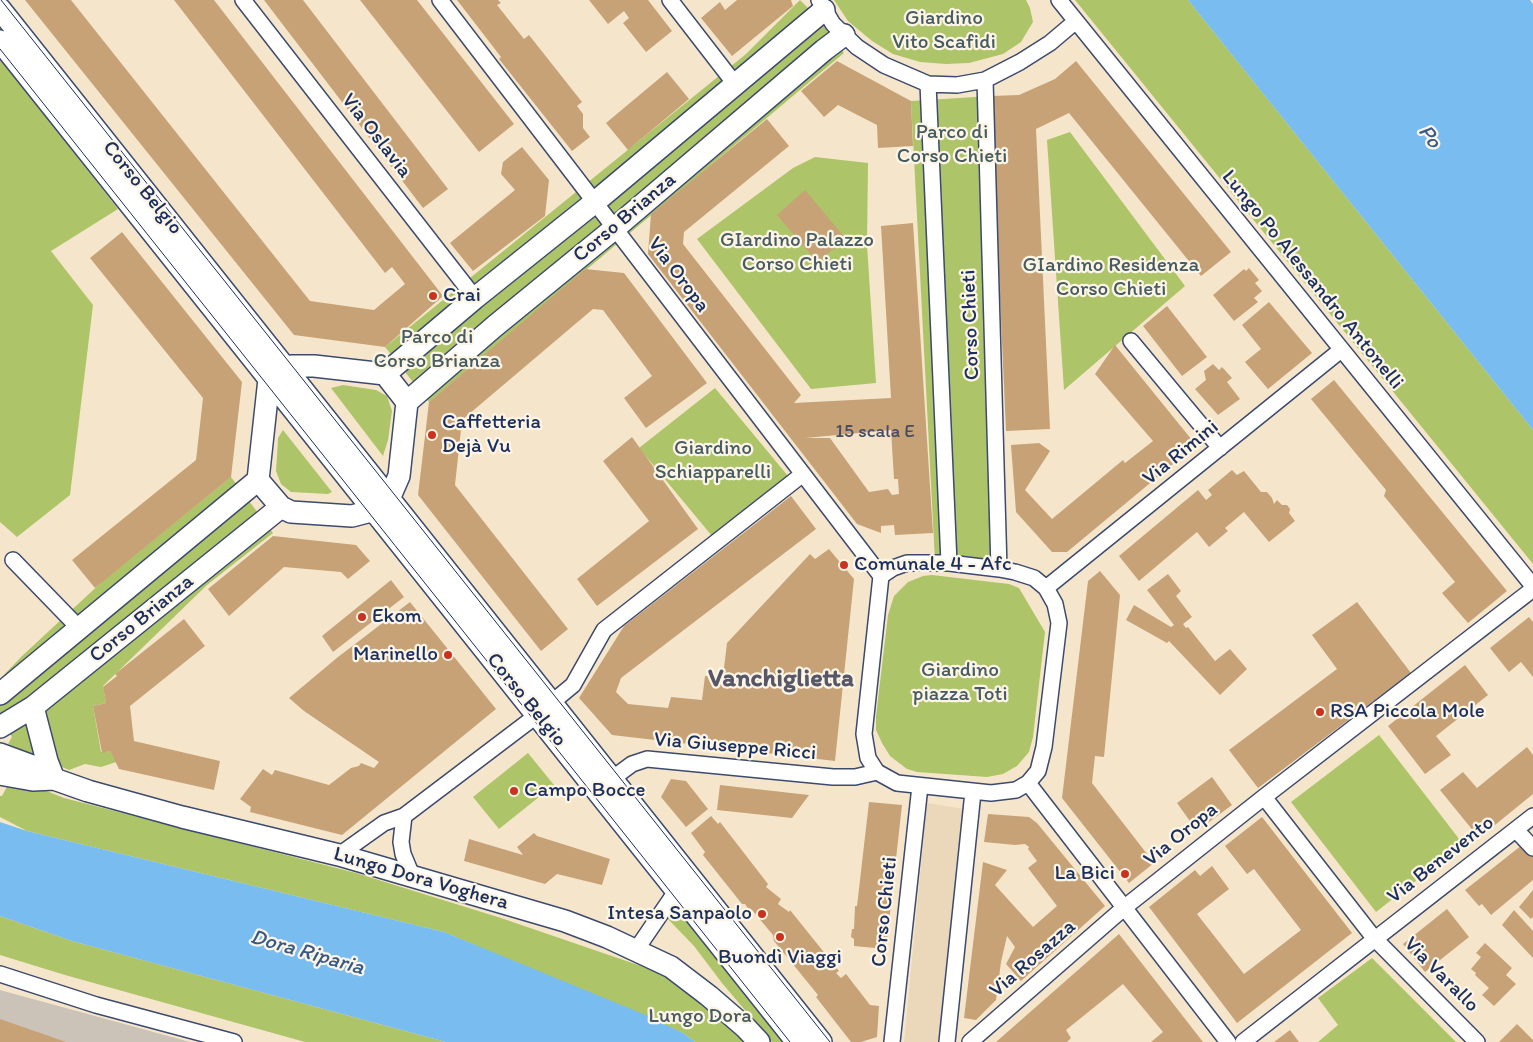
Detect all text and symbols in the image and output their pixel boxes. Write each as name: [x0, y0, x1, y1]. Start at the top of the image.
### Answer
park label: Giardino Vito Scafidi: [892, 6, 996, 56]
street label: Via Oslavia: [335, 89, 417, 183]
park label: Parco di Corso Chieti: [897, 120, 1007, 170]
water label: Po: [1411, 120, 1447, 154]
street label: Corso Belgio: [96, 136, 188, 240]
street label: Lungo Po Alessandro Antonelli: [1216, 165, 1408, 395]
street label: Corso Brianza: [568, 168, 682, 268]
park label: GIardino Palazzo Corso Chieti: [720, 228, 874, 278]
street label: Via Oropa: [642, 232, 714, 318]
park label: GIardino Residenza Corso Chieti: [1023, 253, 1199, 303]
street label: Corso Chieti: [956, 269, 986, 381]
place label: Crai: [443, 283, 481, 309]
marker: Crai: [427, 290, 439, 302]
park label: Parco di Corso Brianza: [374, 325, 500, 375]
place label: Caffetteria Dejà Vu: [442, 410, 541, 460]
street label: Via Rimini: [1138, 415, 1224, 491]
house number: 15 scala E: [835, 421, 915, 443]
marker: Caffetteria Dejà Vu: [426, 429, 438, 441]
park label: Giardino Schiapparelli: [655, 436, 771, 486]
place label: Comunale 4 - Afc: [854, 552, 1012, 578]
marker: Comunale 4 - Afc: [838, 559, 850, 571]
street label: Corso Brianza: [85, 569, 199, 669]
place label: Ekom: [372, 604, 422, 630]
marker: Ekom: [356, 611, 368, 623]
place label: Marinello: [353, 642, 438, 668]
street label: Corso Belgio: [480, 648, 572, 752]
marker: Marinello: [442, 649, 454, 661]
park label: Giardino piazza Toti: [912, 658, 1008, 708]
district label: Vanchiglietta: [708, 663, 854, 695]
place label: RSA Piccola Mole: [1330, 699, 1485, 725]
marker: RSA Piccola Mole: [1314, 706, 1326, 718]
street label: Via Giuseppe Ricci: [653, 727, 817, 767]
place label: Campo Bocce: [524, 778, 646, 804]
marker: Campo Bocce: [508, 785, 520, 797]
street label: Via Oropa: [1139, 798, 1223, 872]
street label: Via Benevento: [1383, 810, 1499, 910]
street label: Lungo Dora Voghera: [331, 842, 511, 916]
street label: Corso Chieti: [867, 856, 903, 968]
place label: La Bici: [1055, 861, 1115, 887]
marker: La Bici: [1119, 868, 1131, 880]
place label: Intesa Sanpaolo: [607, 901, 752, 927]
marker: Intesa Sanpaolo: [756, 908, 768, 920]
street label: Via Rosazza: [985, 915, 1081, 1003]
water label: Dora Riparia: [247, 924, 367, 982]
marker: Buondì Viaggi: [774, 931, 786, 943]
street label: Via Varallo: [1398, 932, 1484, 1018]
place label: Buondì Viaggi: [718, 945, 842, 971]
park label: Lungo Dora: [648, 1004, 752, 1030]

